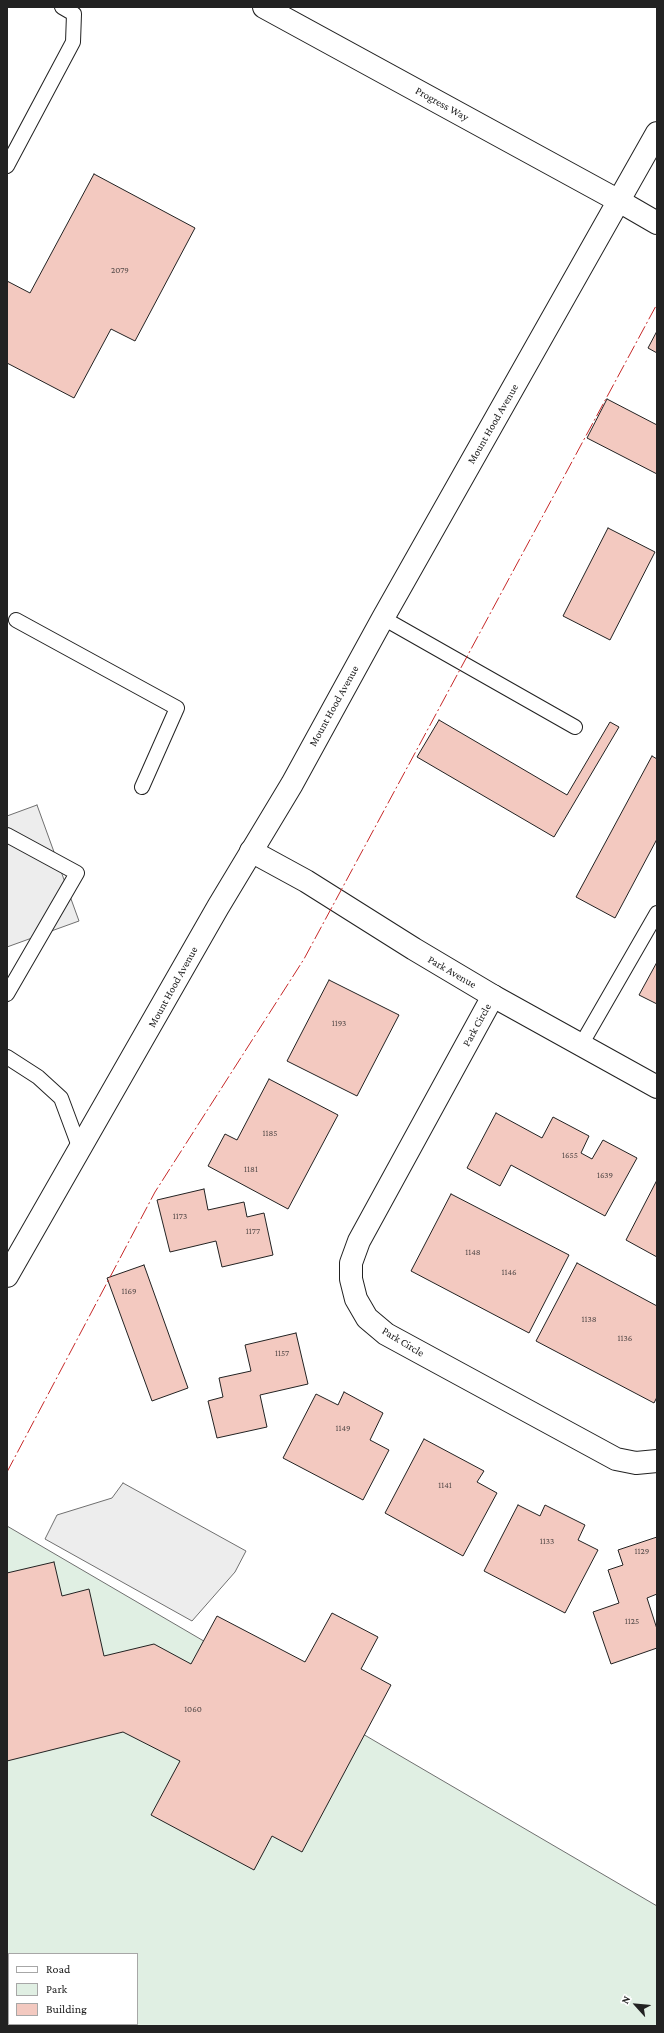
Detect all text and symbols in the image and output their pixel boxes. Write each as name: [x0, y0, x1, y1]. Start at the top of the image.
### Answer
street label: Progress Way: [413, 84, 471, 124]
house number: 2079: [111, 265, 129, 275]
street label: Mount Hood Avenue: [465, 382, 521, 466]
street label: Mount Hood Avenue: [306, 663, 362, 749]
street label: Mount Hood Avenue: [145, 944, 201, 1030]
street label: Park Avenue: [425, 953, 479, 991]
street label: Park Circle: [460, 1001, 494, 1049]
house number: 1193: [332, 1018, 346, 1028]
house number: 1185: [263, 1128, 277, 1138]
house number: 1655: [562, 1150, 578, 1160]
house number: 1181: [244, 1164, 258, 1174]
house number: 1639: [597, 1170, 613, 1180]
house number: 1173: [173, 1211, 187, 1221]
house number: 1177: [246, 1226, 260, 1236]
house number: 1148: [465, 1247, 481, 1257]
house number: 1146: [501, 1267, 517, 1277]
house number: 1169: [122, 1286, 136, 1296]
house number: 1138: [581, 1314, 597, 1324]
street label: Park Circle: [380, 1324, 426, 1360]
house number: 1136: [618, 1333, 632, 1343]
house number: 1157: [275, 1348, 289, 1358]
house number: 1149: [335, 1423, 351, 1433]
house number: 1141: [438, 1480, 452, 1490]
house number: 1133: [540, 1536, 554, 1546]
house number: 1129: [635, 1546, 649, 1556]
house number: 1125: [625, 1616, 639, 1626]
house number: 1060: [184, 1704, 202, 1714]
legend: [8, 1953, 138, 2025]
text: Road: [46, 1962, 70, 1976]
text: Park: [46, 1982, 67, 1996]
north arrow: [616, 1985, 656, 2025]
text: N: [618, 1993, 632, 2006]
text: Building: [46, 2002, 87, 2016]

